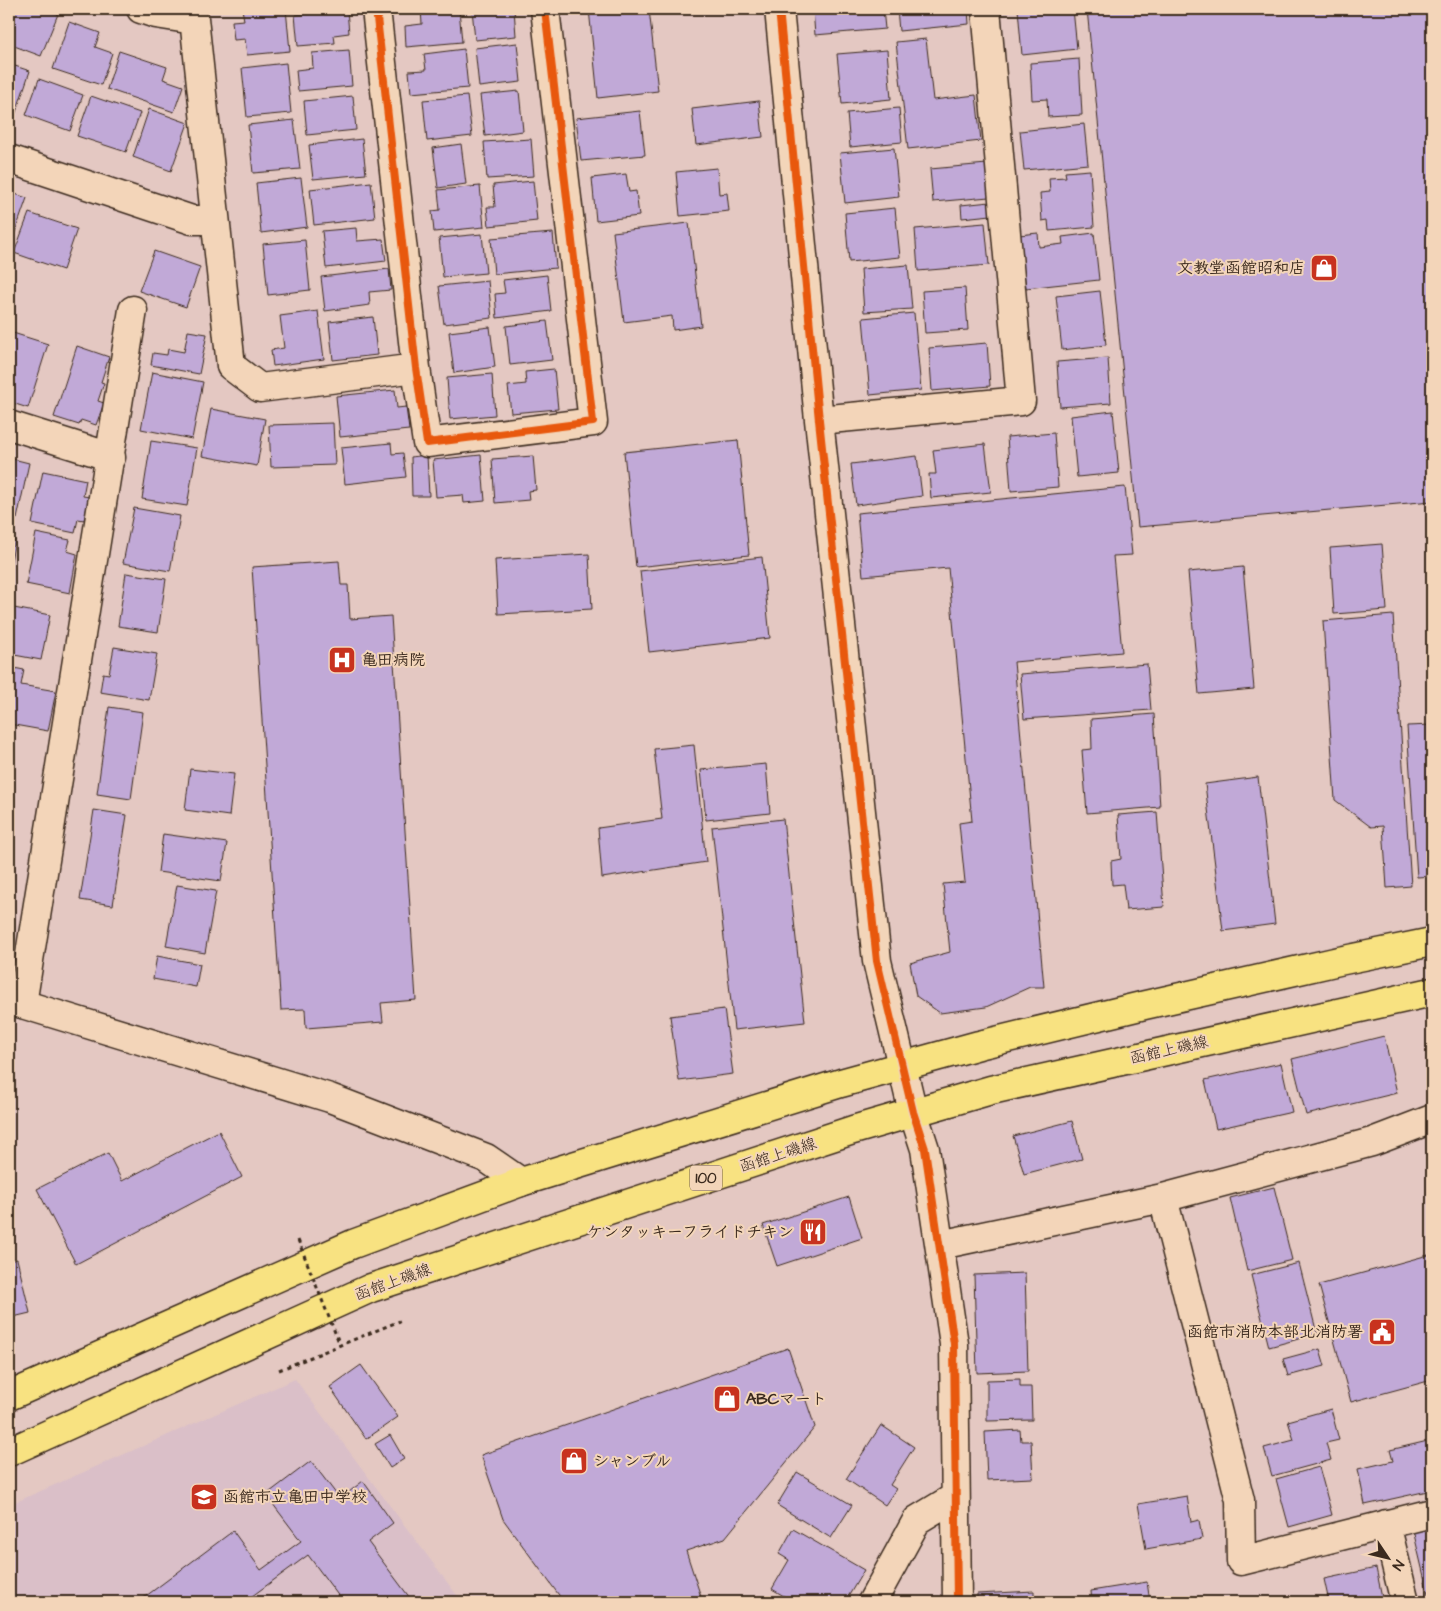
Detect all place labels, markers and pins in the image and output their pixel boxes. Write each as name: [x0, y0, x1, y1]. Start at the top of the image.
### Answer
shop icon: 文教堂函館昭和店: [1309, 253, 1339, 283]
place label: 文教堂函館昭和店: [1177, 257, 1305, 279]
hospital icon: 亀田病院: [327, 645, 357, 675]
place label: 亀田病院: [361, 649, 425, 671]
restaurant icon: ケンタッキーフライドチキン: [798, 1217, 828, 1247]
place label: ケンタッキーフライドチキン: [587, 1221, 794, 1243]
public building icon: 函館市消防本部北消防署: [1367, 1317, 1397, 1347]
place label: 函館市消防本部北消防署: [1187, 1321, 1363, 1343]
shop icon: ABCマート: [712, 1384, 742, 1414]
place label: ABCマート: [746, 1388, 827, 1410]
shop icon: シャンブル: [559, 1446, 589, 1476]
place label: シャンブル: [593, 1450, 671, 1472]
school or university icon: 函館市立亀田中学校: [189, 1482, 219, 1512]
place label: 函館市立亀田中学校: [223, 1486, 367, 1508]

